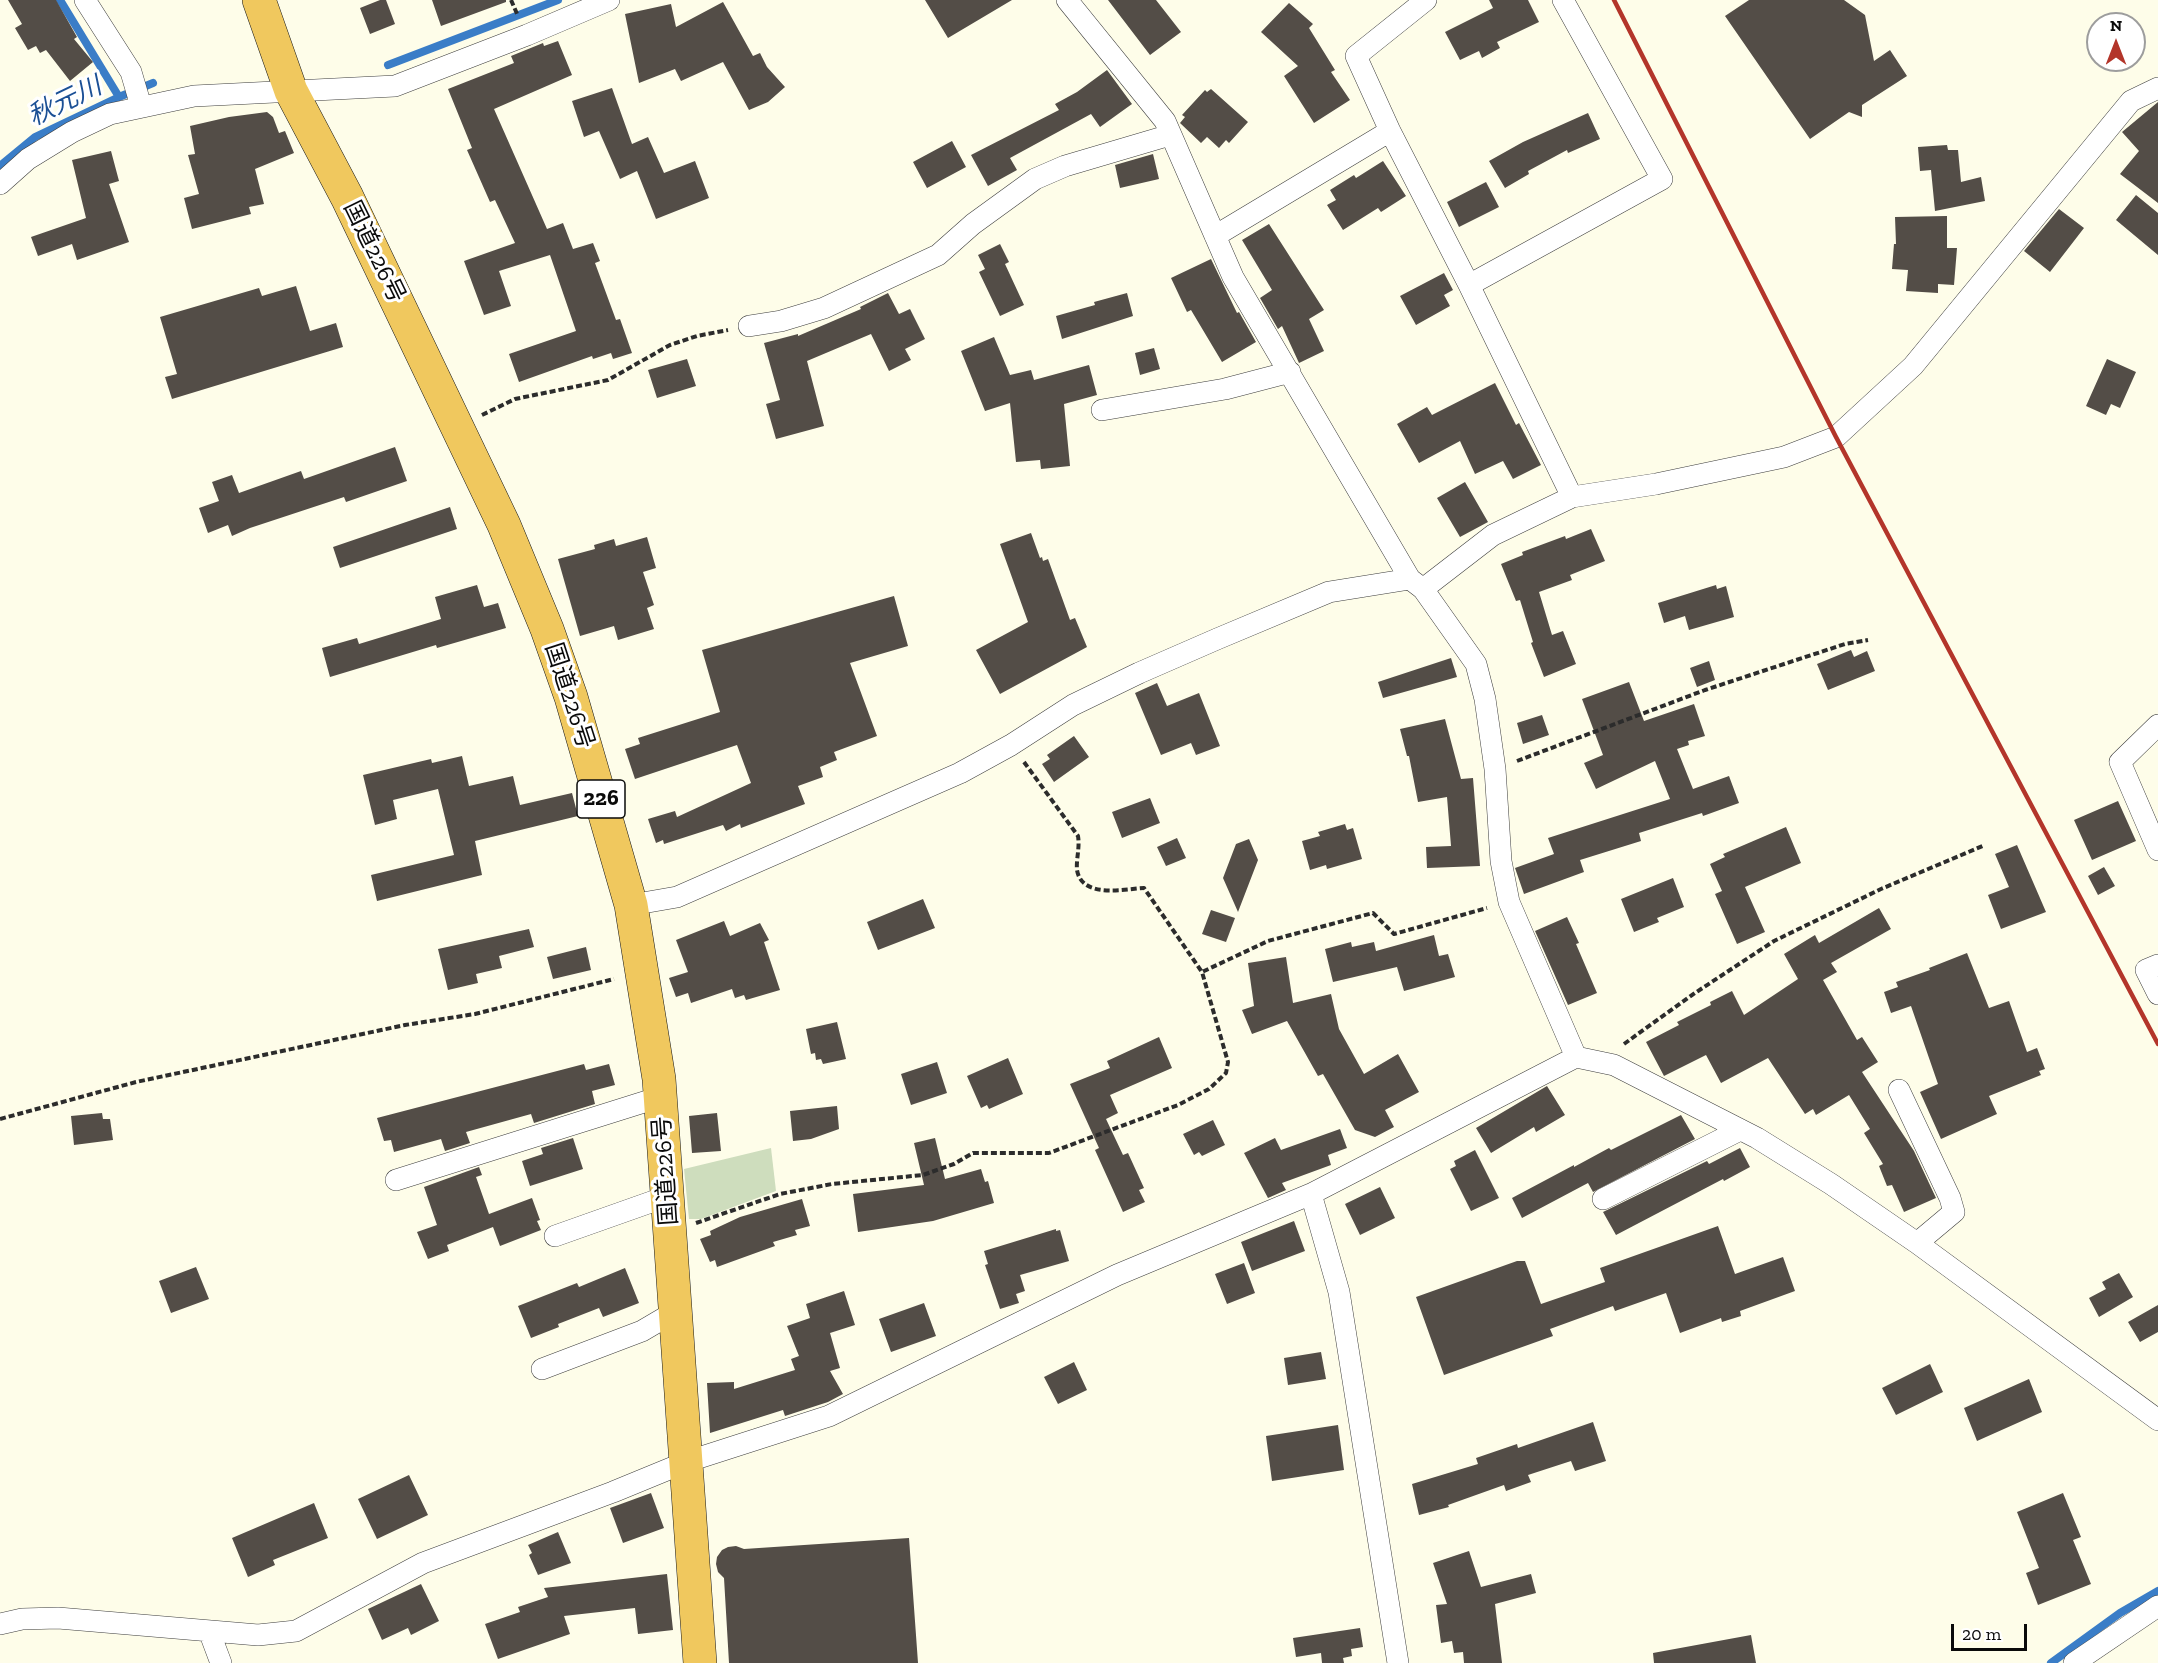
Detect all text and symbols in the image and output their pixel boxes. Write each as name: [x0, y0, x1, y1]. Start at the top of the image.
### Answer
north arrow: [2086, 12, 2146, 72]
text: N: [2110, 16, 2122, 35]
water label: 秋元川: [23, 71, 107, 133]
street label: 国道226号: [337, 196, 411, 308]
street label: 国道226号: [538, 639, 600, 753]
road number: 226: [577, 780, 625, 818]
street label: 国道226号: [648, 1115, 684, 1227]
scale bar: [1954, 1612, 2030, 1650]
text: 20 m: [1962, 1623, 2001, 1645]

